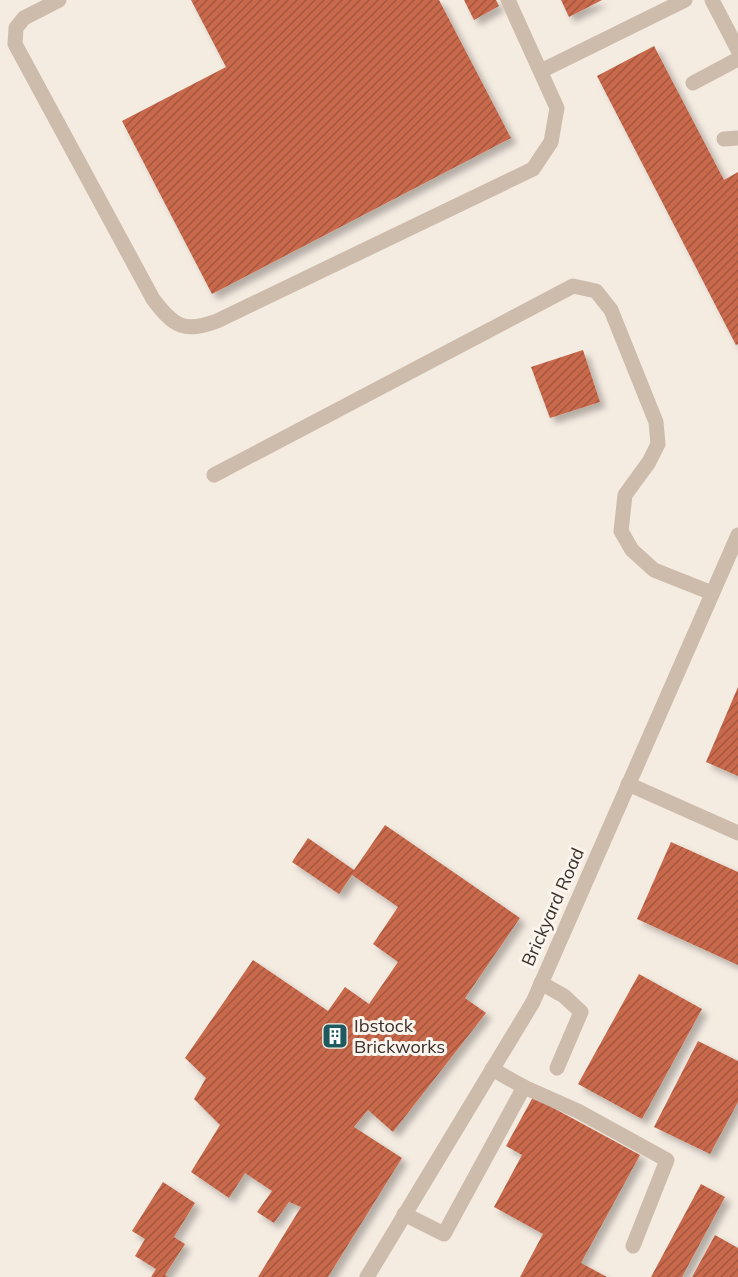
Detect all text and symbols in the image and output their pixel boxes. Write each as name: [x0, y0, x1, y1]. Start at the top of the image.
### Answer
street label: Brickyard Road: [516, 844, 589, 970]
place label: Ibstock Brickworks: [354, 1014, 445, 1058]
building icon: Ibstock Brickworks: [320, 1021, 350, 1051]

